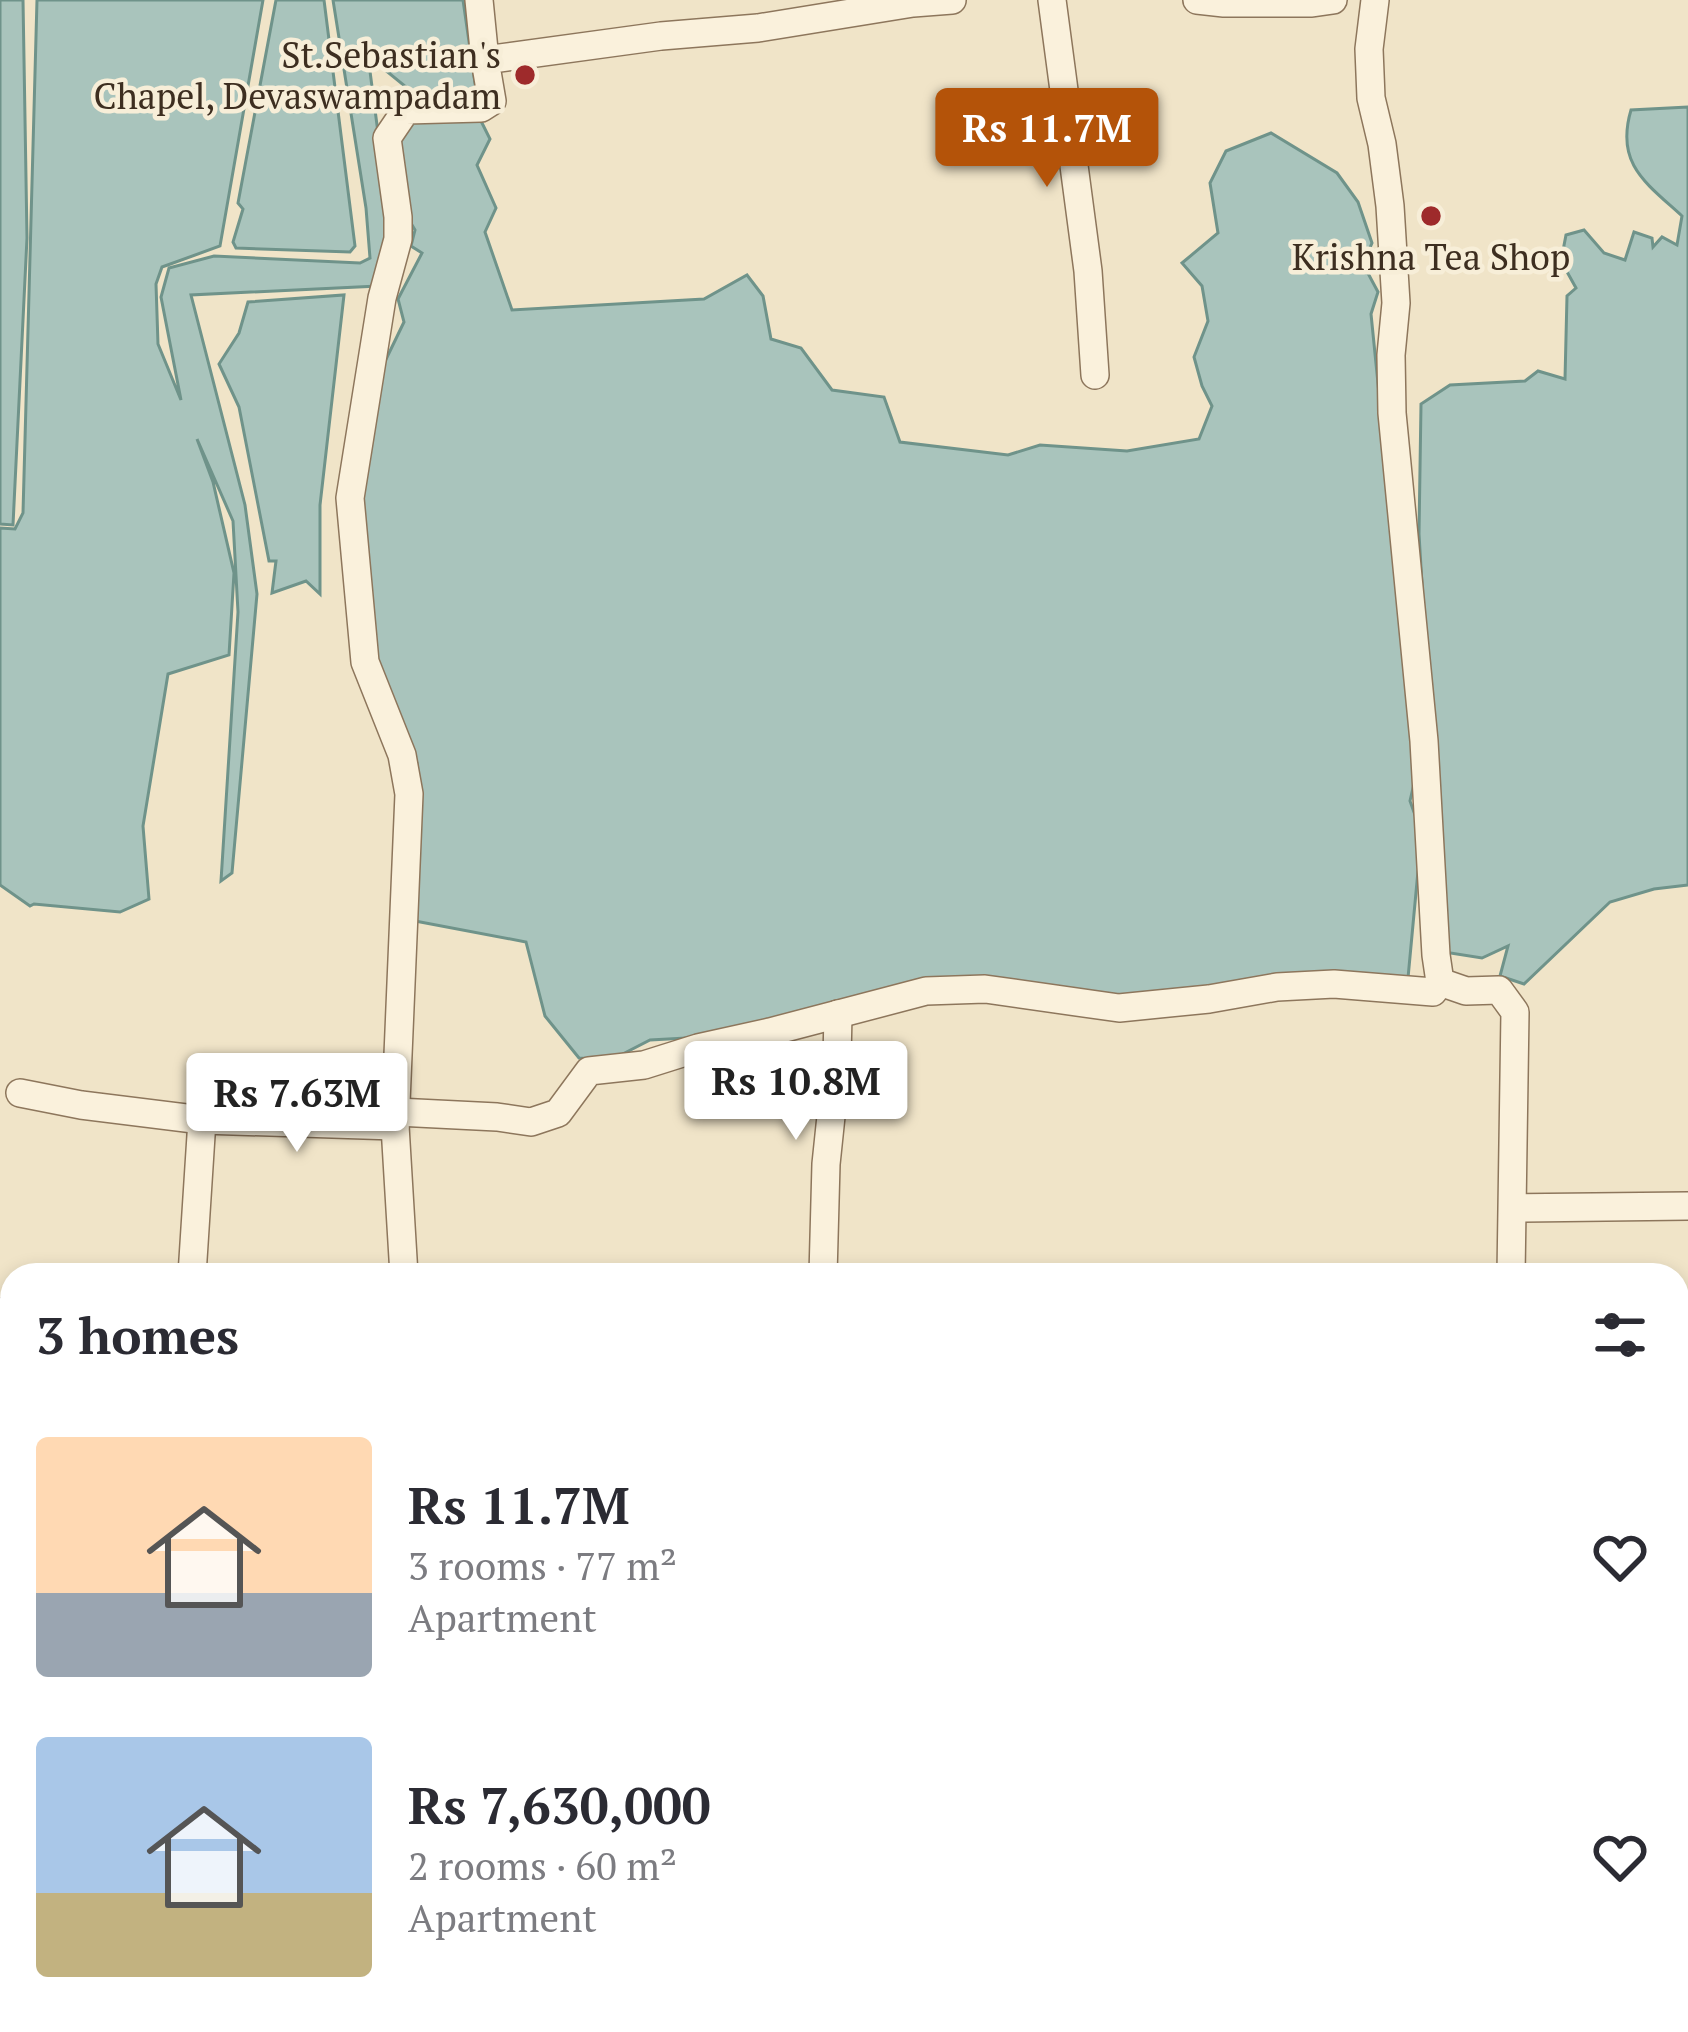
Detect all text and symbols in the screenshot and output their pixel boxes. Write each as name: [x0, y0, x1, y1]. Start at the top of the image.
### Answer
place label: St.Sebastian's Chapel, Devaswampadam: [93, 31, 501, 119]
marker: St.Sebastian's Chapel, Devaswampadam: [512, 62, 538, 88]
pin: Rs 11.7M: [923, 88, 1171, 190]
text: Rs 11.7M: [962, 101, 1132, 153]
marker: Krishna Tea Shop: [1418, 203, 1444, 229]
place label: Krishna Tea Shop: [1292, 233, 1570, 280]
pin: Rs 10.8M: [672, 1041, 920, 1143]
pin: Rs 7.63M: [173, 1053, 421, 1155]
text: Rs 10.8M: [711, 1054, 881, 1106]
text: Rs 7.63M: [213, 1066, 381, 1118]
text: 3 homes: [36, 1301, 239, 1369]
icon: filters: [1587, 1302, 1653, 1368]
text: Rs 11.7M: [408, 1471, 629, 1539]
icon: home: [132, 1485, 276, 1629]
icon: heart: [1587, 1524, 1653, 1590]
text: 3 rooms · 77 m²: [408, 1539, 677, 1591]
text: Apartment: [408, 1591, 597, 1643]
text: Rs 7,630,000: [408, 1771, 711, 1839]
icon: home: [132, 1785, 276, 1929]
icon: heart: [1587, 1824, 1653, 1890]
text: 2 rooms · 60 m²: [408, 1839, 677, 1891]
text: Apartment: [408, 1891, 597, 1943]

